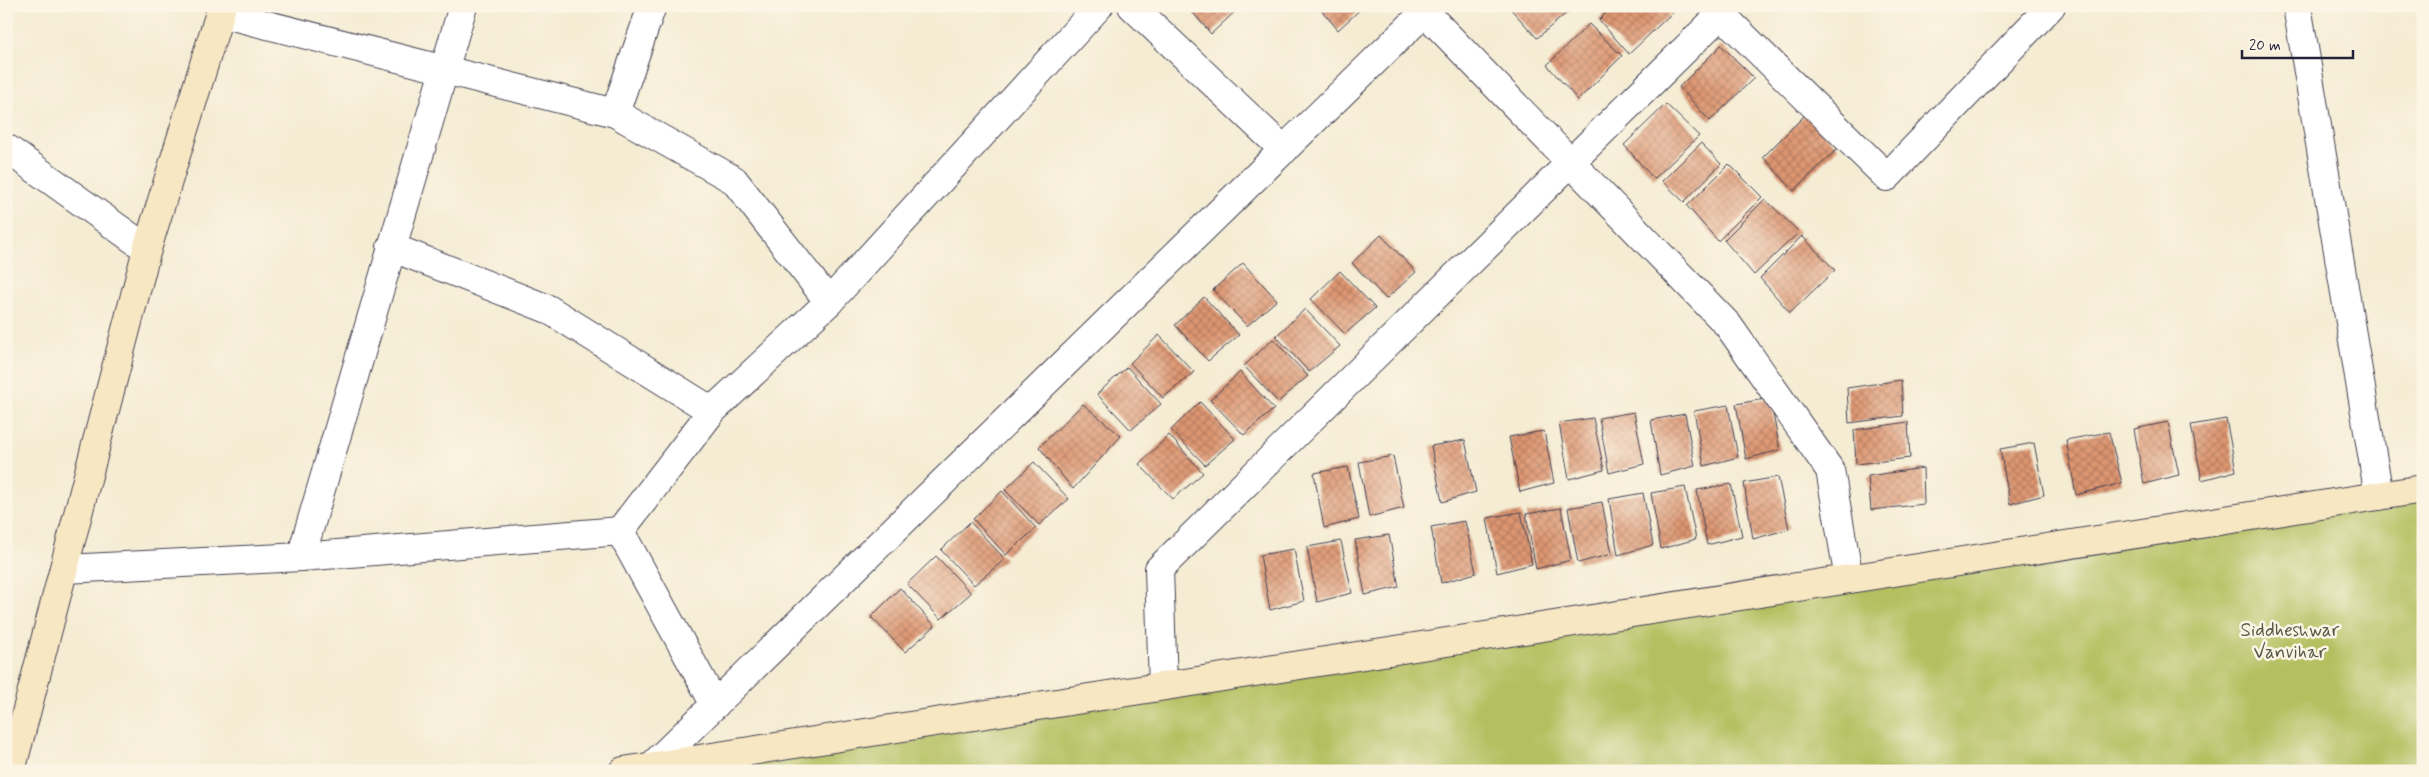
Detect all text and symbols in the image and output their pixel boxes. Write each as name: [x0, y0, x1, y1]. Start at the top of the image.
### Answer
scale bar: [2242, 28, 2353, 60]
text: 20 m: [2249, 36, 2281, 56]
park label: Siddheshwar Vanvihar: [2241, 618, 2340, 665]

